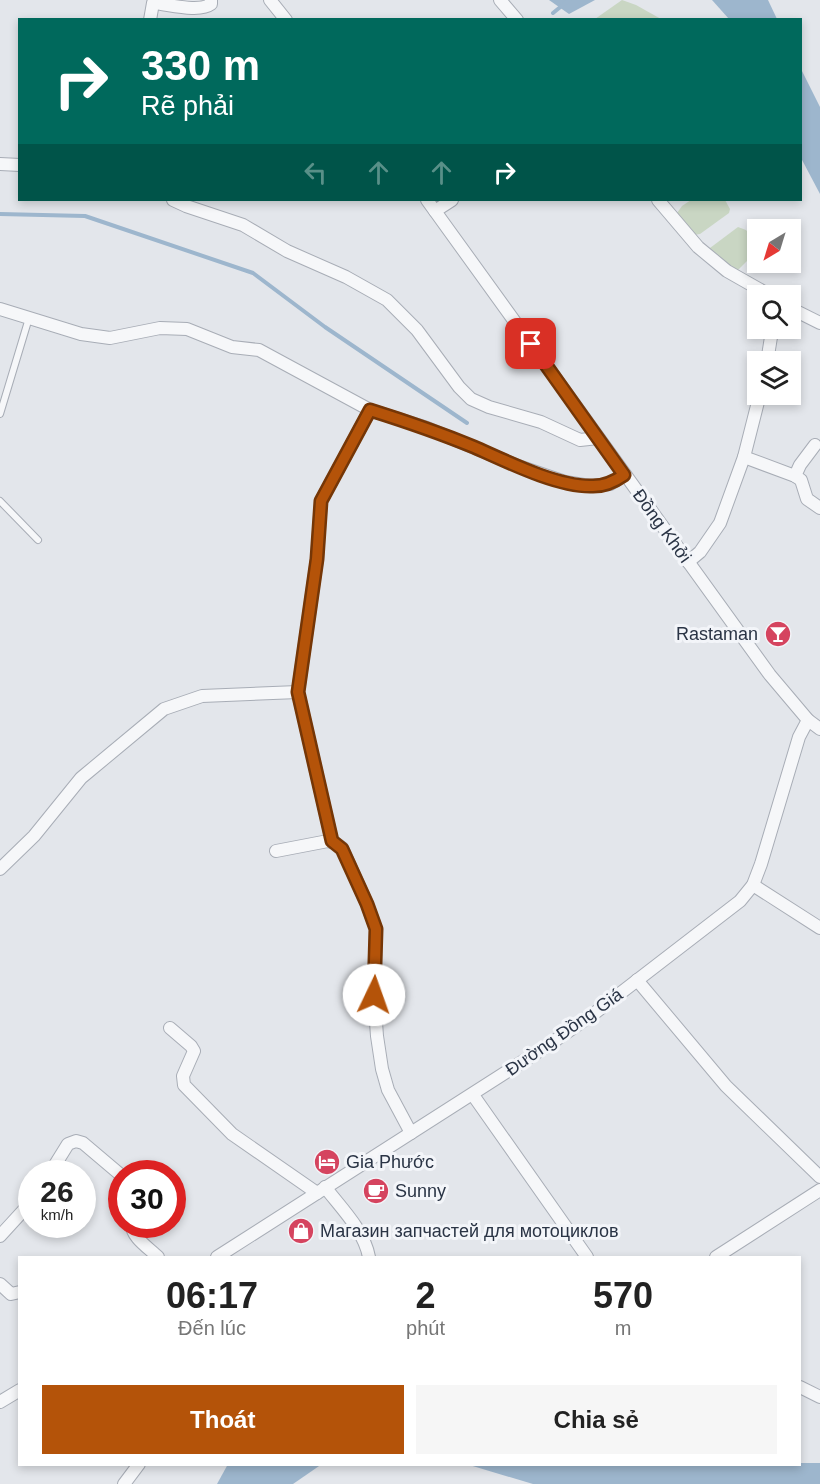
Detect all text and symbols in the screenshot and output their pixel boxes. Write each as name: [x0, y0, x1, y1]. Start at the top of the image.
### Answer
icon: right: [42, 42, 120, 120]
text: 330 m: [141, 42, 260, 89]
text: Rẽ phải: [141, 91, 234, 121]
icon: left: [299, 156, 332, 189]
icon: ahead: [362, 156, 395, 189]
icon: ahead: [425, 156, 458, 189]
icon: right: [488, 156, 521, 189]
north arrow: [747, 219, 801, 273]
map controls: [747, 219, 801, 405]
button: search: [747, 285, 801, 339]
pin: [505, 318, 556, 369]
icon: arrive: [514, 327, 547, 360]
button: layers: [747, 351, 801, 405]
street label: Đồng Khởi: [629, 485, 695, 567]
bar icon: Rastaman: [763, 619, 793, 649]
place label: Rastaman: [676, 624, 758, 644]
position arrow: [342, 963, 406, 1027]
street label: Đường Đồng Giá: [502, 984, 627, 1080]
hotel icon: Gia Phước: [312, 1147, 342, 1177]
place label: Gia Phước: [346, 1152, 434, 1172]
speed limit sign: 30: [108, 1160, 186, 1238]
text: 26: [40, 1175, 74, 1208]
cafe icon: Sunny: [361, 1176, 391, 1206]
place label: Sunny: [395, 1181, 446, 1201]
text: km/h: [41, 1206, 73, 1223]
shop icon: Магазин запчастей для мотоциклов: [286, 1216, 316, 1246]
place label: Магазин запчастей для мотоциклов: [320, 1221, 618, 1241]
text: 06:17: [166, 1275, 258, 1316]
text: 2: [415, 1275, 436, 1316]
text: 570: [593, 1275, 653, 1316]
text: Đến lúc: [178, 1317, 246, 1339]
text: phút: [406, 1317, 445, 1339]
text: m: [615, 1317, 631, 1339]
button: Thoát: [42, 1385, 404, 1454]
button: Chia sẻ: [416, 1385, 777, 1454]

